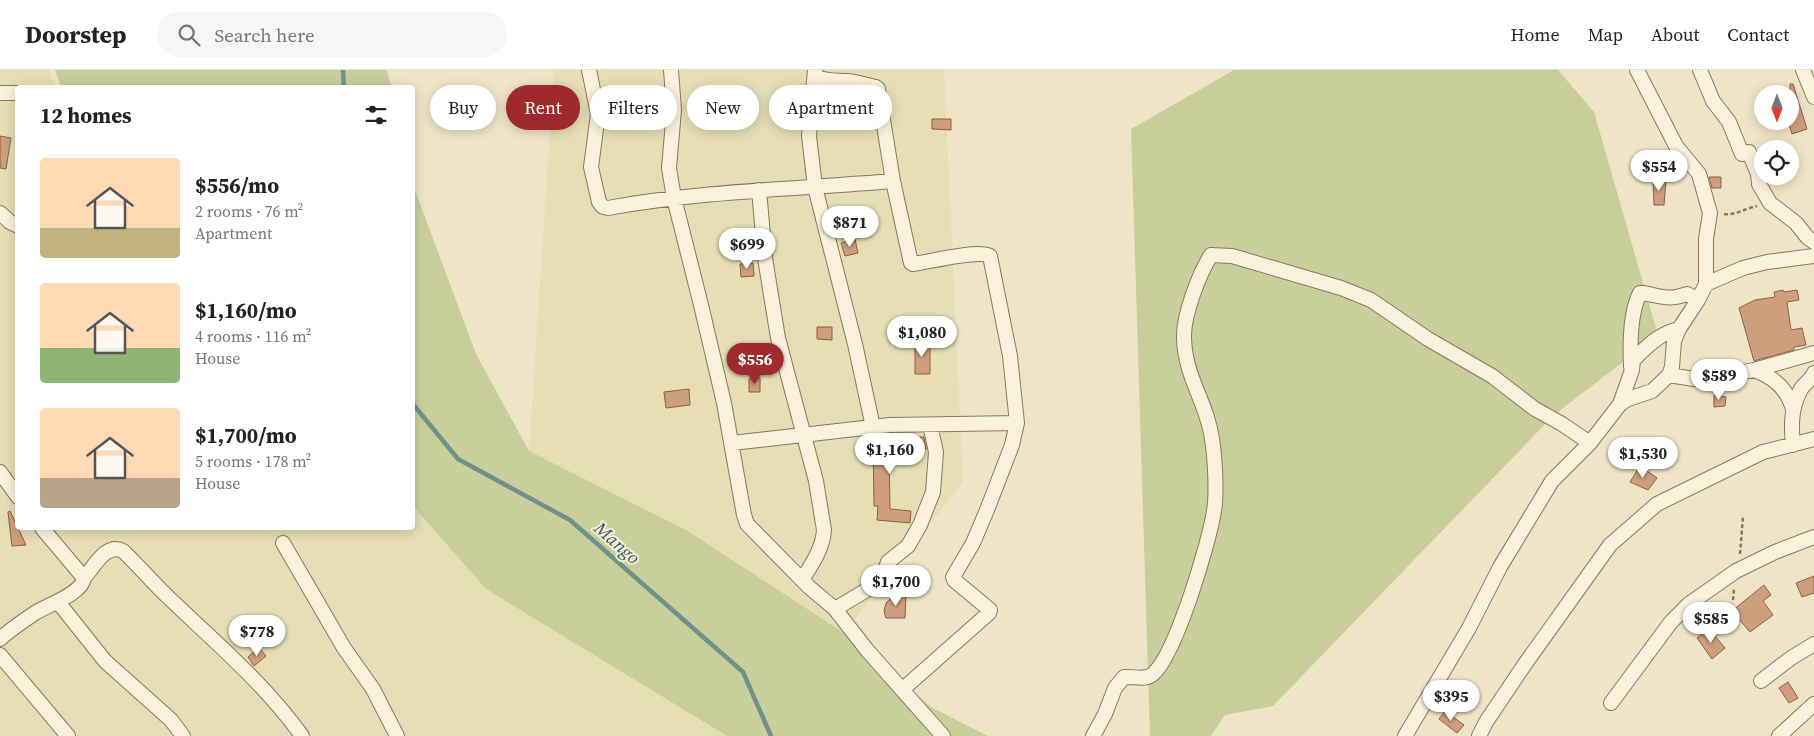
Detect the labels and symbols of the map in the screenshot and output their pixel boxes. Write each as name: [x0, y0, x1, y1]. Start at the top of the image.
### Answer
north arrow: [1754, 85, 1799, 130]
pin: $554: [1629, 150, 1689, 192]
pin: $871: [820, 206, 880, 248]
pin: $699: [717, 228, 777, 270]
pin: $1,080: [881, 316, 963, 358]
pin: $556: [725, 342, 785, 385]
pin: $589: [1689, 358, 1749, 401]
pin: $1,160: [849, 432, 931, 475]
pin: $1,530: [1602, 436, 1684, 479]
water label: Mango: [588, 515, 646, 570]
pin: $1,700: [855, 564, 937, 607]
pin: $585: [1681, 602, 1741, 644]
pin: $778: [227, 614, 287, 657]
pin: $395: [1421, 680, 1481, 722]

